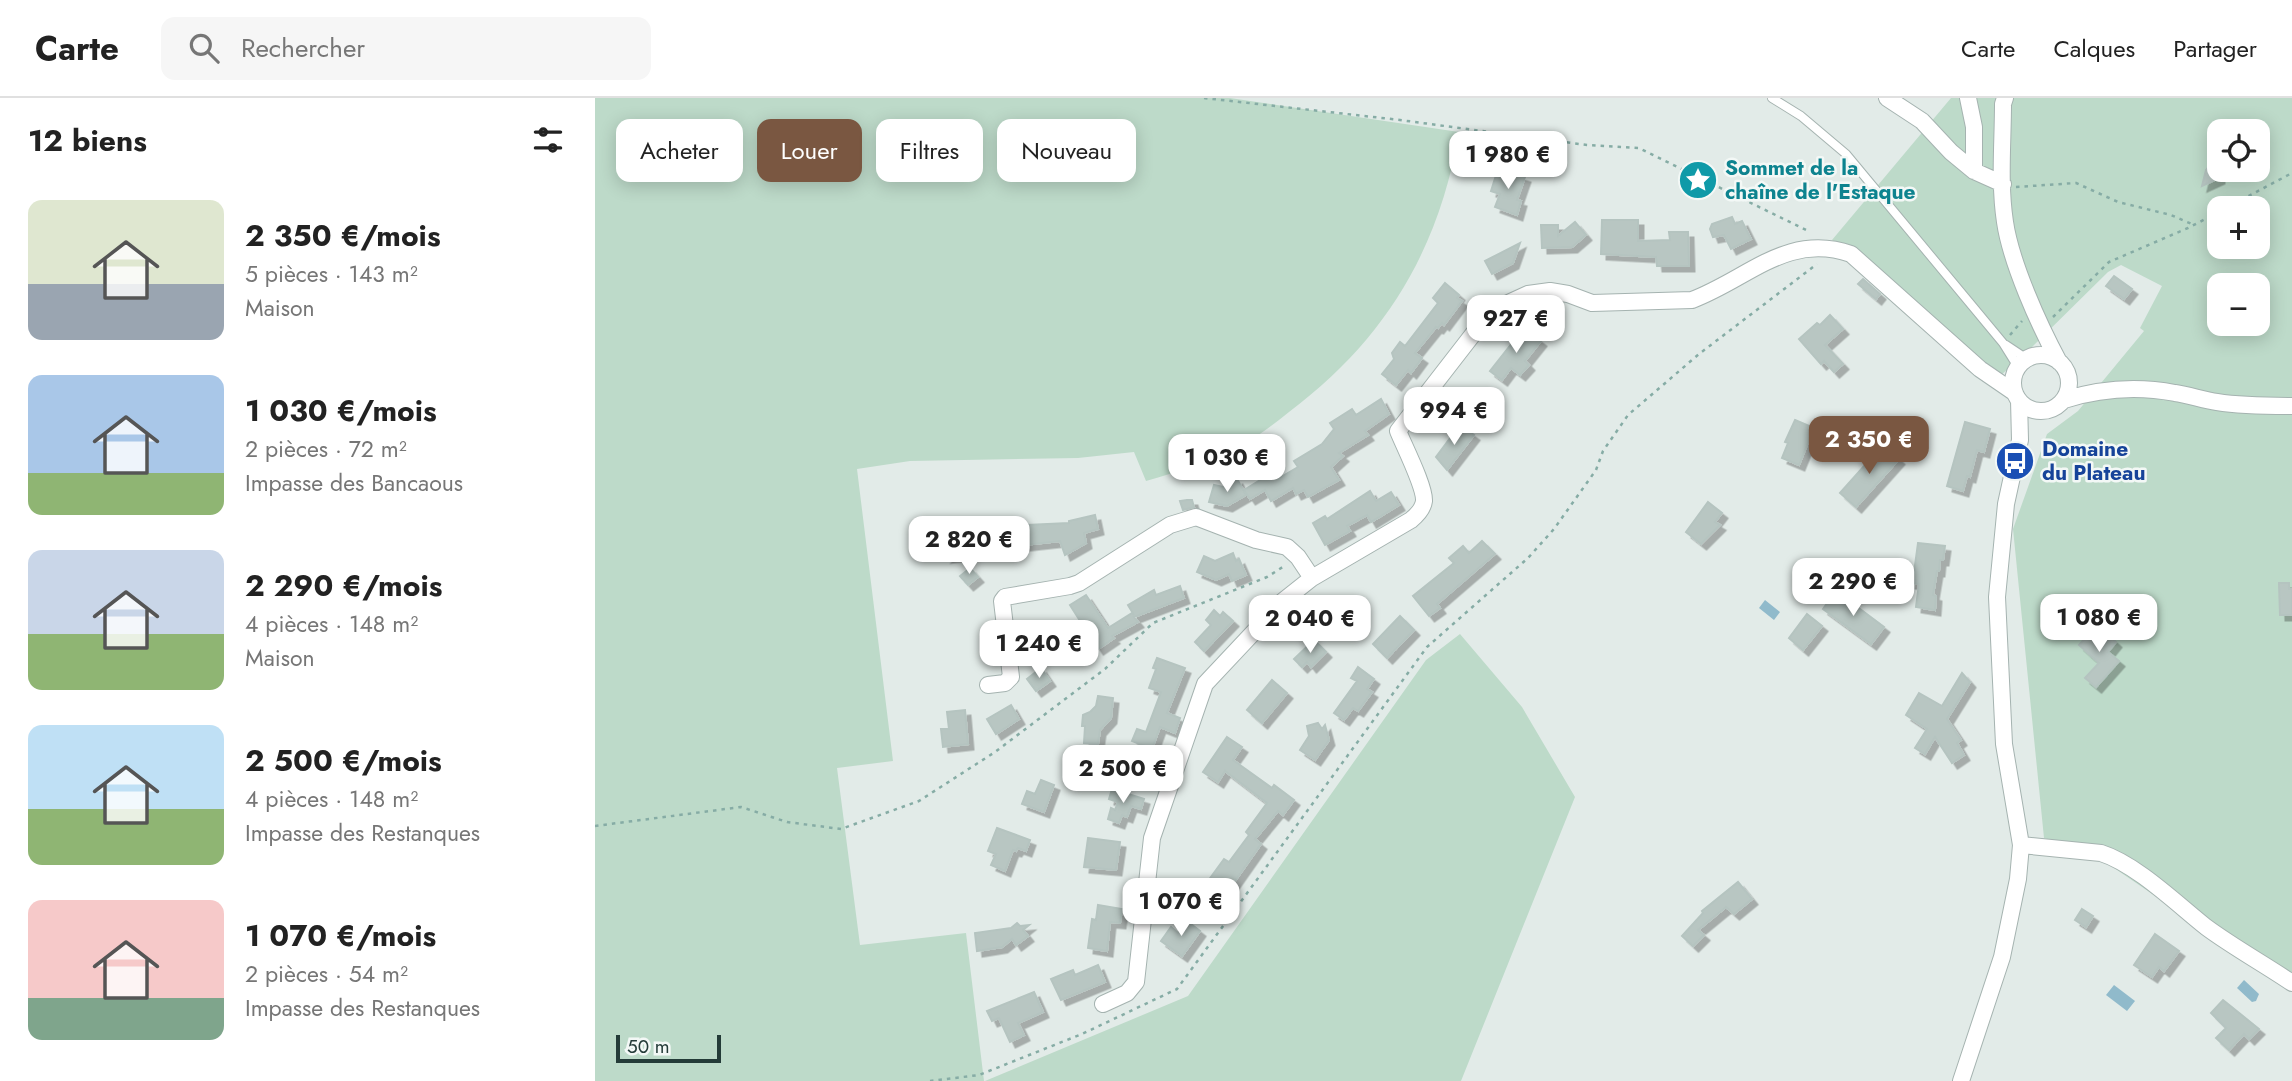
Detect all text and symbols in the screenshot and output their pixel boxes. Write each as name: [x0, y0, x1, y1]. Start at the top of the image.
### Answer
search box: [161, 17, 651, 80]
text: Carte: [35, 25, 119, 72]
icon: search: [185, 29, 223, 67]
text: Rechercher: [241, 29, 365, 67]
text: Carte: [1961, 31, 2015, 66]
text: Calques: [2053, 31, 2135, 66]
text: Partager: [2173, 31, 2257, 66]
text: 12 biens: [28, 119, 147, 162]
chip: Acheter: [616, 119, 743, 182]
chip: Louer: [757, 119, 862, 182]
chip: Filtres: [876, 119, 983, 182]
chip: Nouveau: [997, 119, 1136, 182]
map controls: [2207, 119, 2270, 336]
button: locate: [2207, 119, 2270, 182]
icon: filters: [529, 121, 567, 159]
pin: 1 980 €: [1443, 132, 1573, 191]
text: 1 980 €: [1465, 137, 1551, 171]
place label: Sommet de la chaîne de l'Estaque: [1725, 153, 1916, 207]
place icon: Sommet de la chaîne de l'Estaque: [1677, 159, 1719, 201]
button: +: [2207, 196, 2270, 259]
text: 2 350 €/mois: [245, 214, 441, 257]
icon: home: [84, 228, 168, 312]
text: 5 pièces · 143 m²: [245, 257, 418, 291]
button: −: [2207, 273, 2270, 336]
text: Maison: [245, 291, 315, 325]
pin: 927 €: [1467, 296, 1565, 355]
text: 927 €: [1483, 301, 1549, 335]
pin: 994 €: [1405, 388, 1503, 447]
text: 1 030 €/mois: [245, 389, 437, 432]
text: 994 €: [1420, 393, 1488, 427]
icon: home: [84, 403, 168, 487]
pin: 2 350 €: [1804, 416, 1934, 476]
text: 2 350 €: [1825, 422, 1913, 456]
text: 2 pièces · 72 m²: [245, 432, 407, 466]
pin: 1 030 €: [1162, 434, 1292, 494]
place label: Domaine du Plateau: [2042, 434, 2146, 488]
text: 1 030 €: [1184, 440, 1270, 474]
bus stop icon: Domaine du Plateau: [1994, 440, 2036, 482]
text: Impasse des Bancaous: [245, 466, 463, 500]
pin: 2 820 €: [904, 517, 1034, 576]
text: 2 820 €: [925, 522, 1013, 556]
pin: 2 290 €: [1788, 559, 1918, 618]
text: 2 290 €/mois: [245, 564, 442, 607]
text: 2 290 €: [1808, 564, 1898, 598]
icon: home: [84, 578, 168, 662]
pin: 1 080 €: [2034, 594, 2164, 654]
pin: 2 040 €: [1245, 596, 1375, 655]
text: 1 080 €: [2056, 600, 2142, 634]
text: 2 040 €: [1265, 601, 1355, 635]
text: 4 pièces · 148 m²: [245, 607, 418, 641]
pin: 1 240 €: [974, 620, 1104, 680]
text: 1 240 €: [996, 626, 1082, 660]
text: Maison: [245, 641, 315, 675]
text: 2 500 €/mois: [245, 739, 442, 782]
pin: 2 500 €: [1058, 746, 1188, 805]
text: 2 500 €: [1078, 751, 1168, 785]
icon: home: [84, 753, 168, 837]
text: 4 pièces · 148 m²: [245, 782, 418, 816]
text: Impasse des Restanques: [245, 816, 480, 850]
pin: 1 070 €: [1116, 878, 1246, 938]
text: 1 070 €: [1139, 884, 1223, 918]
text: 1 070 €/mois: [245, 914, 436, 957]
icon: home: [84, 928, 168, 1012]
text: 2 pièces · 54 m²: [245, 957, 408, 991]
text: Impasse des Restanques: [245, 991, 480, 1025]
scale bar: [616, 1032, 721, 1064]
text: 50 m: [627, 1033, 670, 1060]

